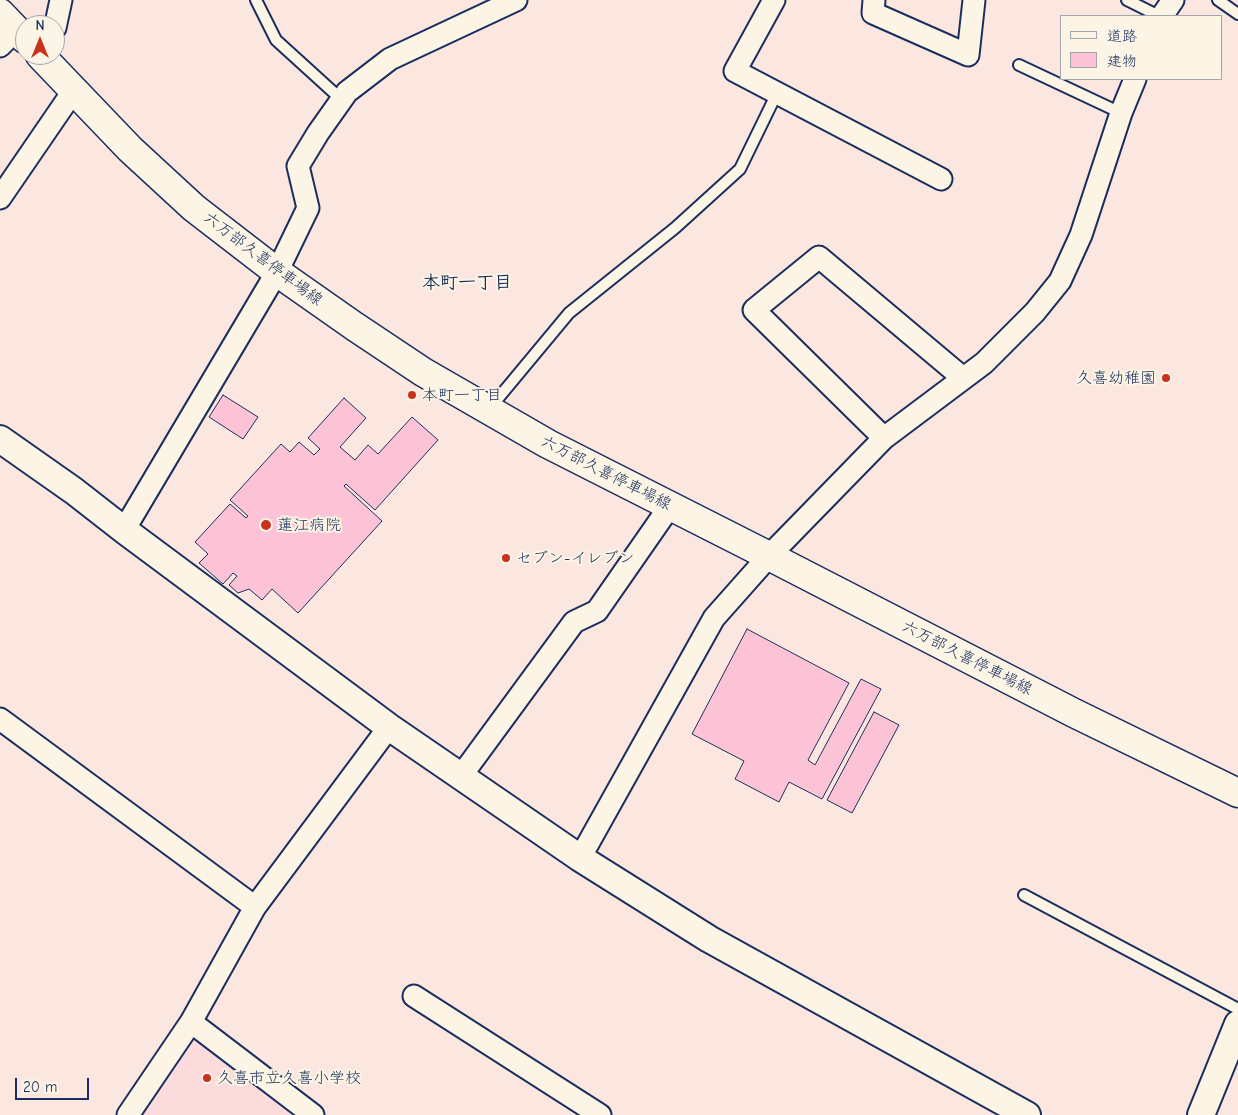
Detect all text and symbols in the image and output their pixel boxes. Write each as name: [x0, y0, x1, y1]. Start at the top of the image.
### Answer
north arrow: [15, 15, 65, 65]
legend: [1060, 15, 1223, 80]
text: N: [35, 17, 45, 34]
text: 道路: [1107, 27, 1137, 45]
text: 建物: [1107, 52, 1137, 70]
street label: 六万部久喜停車場線: [200, 208, 326, 310]
district label: 本町一丁目: [422, 272, 512, 294]
place label: 久喜幼稚園: [1076, 368, 1156, 388]
marker: 久喜幼稚園: [1160, 372, 1172, 384]
place label: 本町一丁目: [422, 385, 502, 405]
marker: 本町一丁目: [406, 389, 418, 401]
street label: 六万部久喜停車場線: [537, 432, 675, 514]
place label: 蓮江病院: [277, 515, 341, 535]
marker: 蓮江病院: [259, 518, 273, 532]
place label: セブン-イレブン: [516, 548, 634, 568]
marker: セブン-イレブン: [500, 552, 512, 564]
street label: 六万部久喜停車場線: [898, 617, 1036, 699]
scale bar: [18, 1068, 91, 1100]
place label: 久喜市立久喜小学校: [217, 1068, 361, 1088]
marker: 久喜市立久喜小学校: [201, 1072, 213, 1084]
text: 20 m: [23, 1078, 57, 1096]

